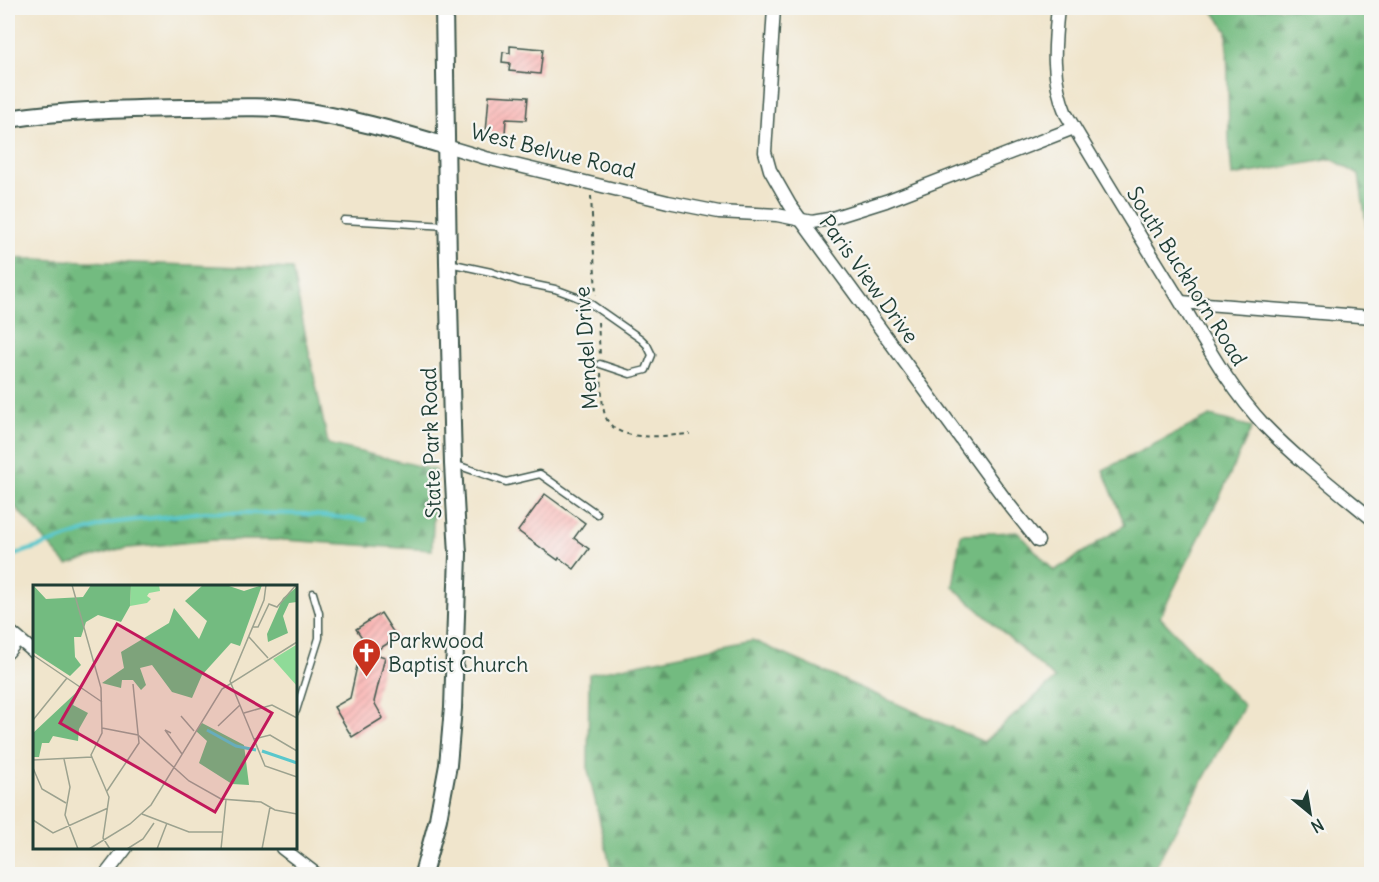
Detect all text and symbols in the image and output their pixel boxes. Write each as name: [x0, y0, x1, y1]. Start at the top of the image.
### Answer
street label: West Belvue Road: [468, 117, 638, 185]
street label: South Buckhorn Road: [1121, 181, 1253, 371]
street label: Paris View Drive: [813, 209, 925, 349]
street label: Mendel Drive: [568, 286, 604, 410]
street label: State Park Road: [415, 367, 447, 519]
inset map: [33, 585, 297, 849]
place label: Parkwood Baptist Church: [388, 627, 528, 678]
church icon: Parkwood Baptist Church: [351, 636, 383, 678]
north arrow: [1280, 783, 1340, 843]
text: N: [1308, 815, 1327, 837]

